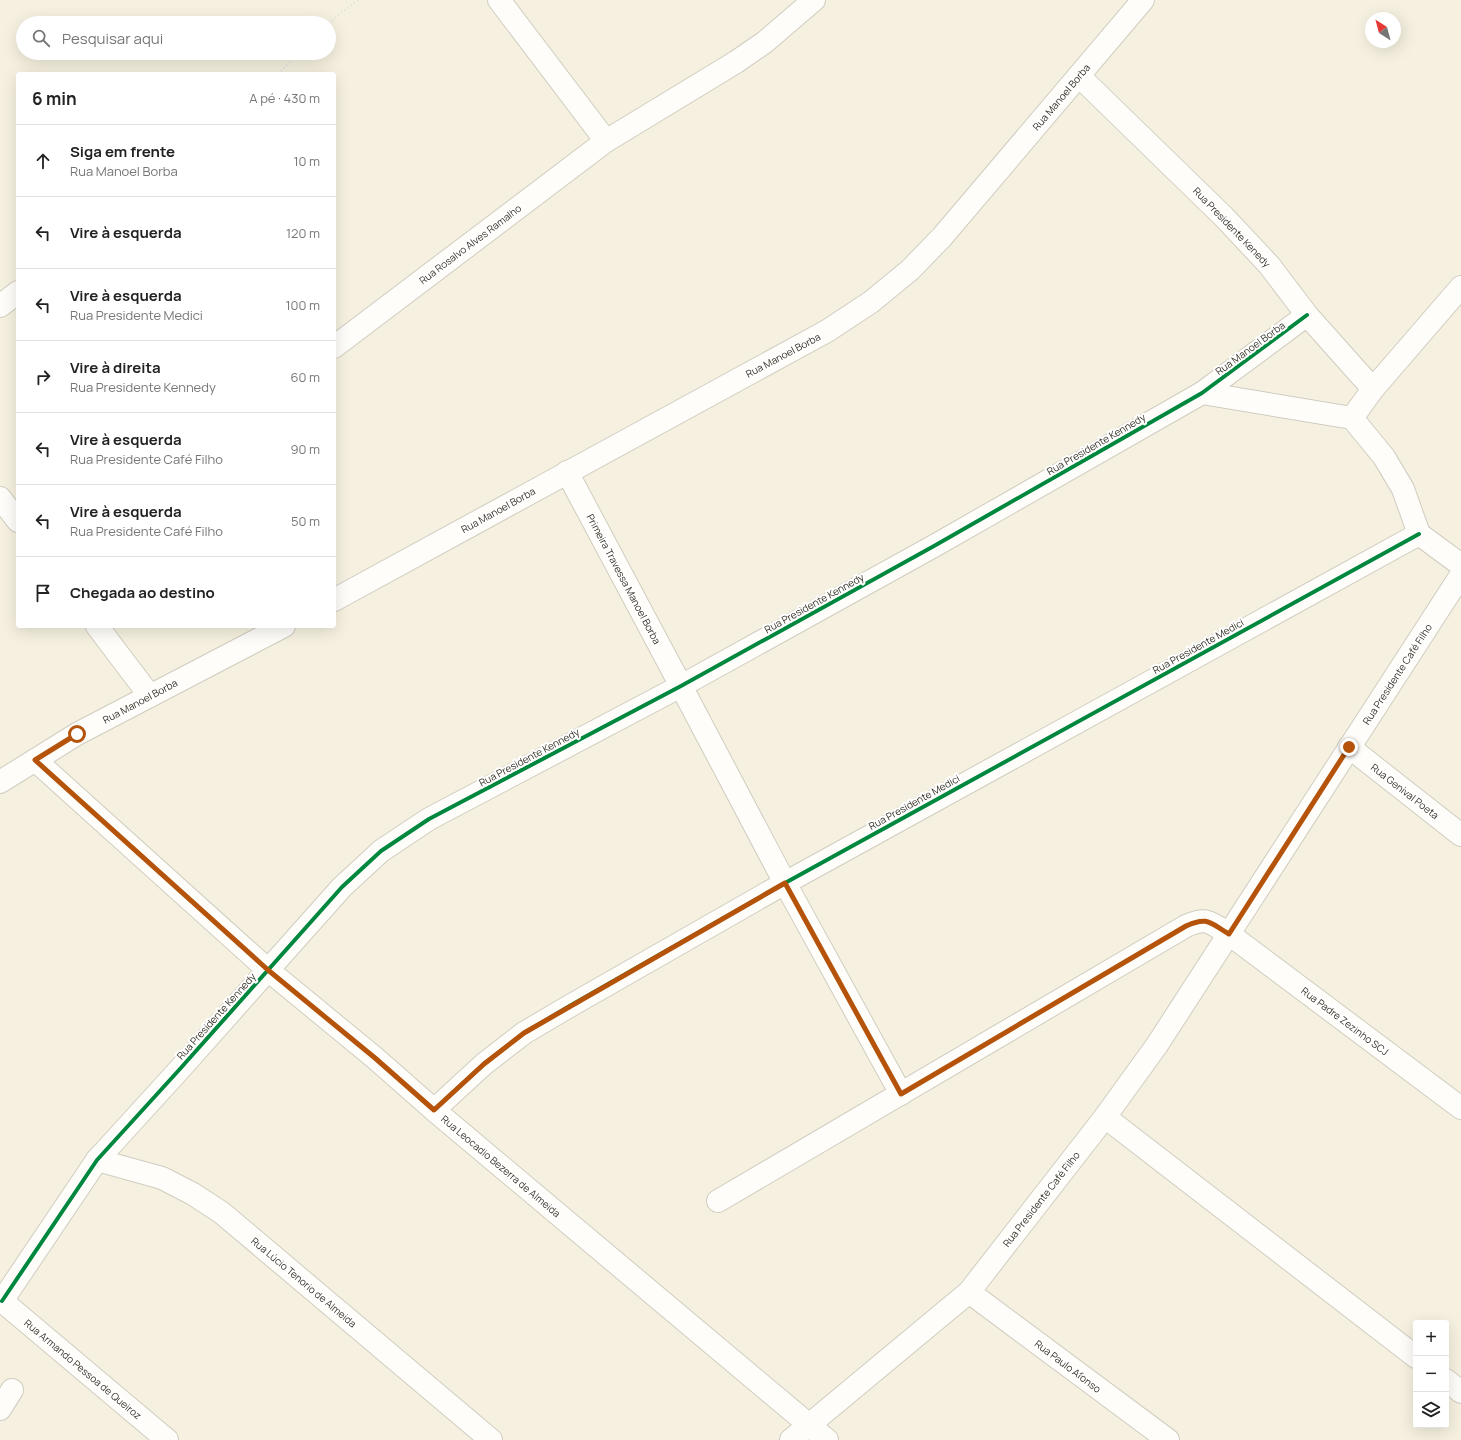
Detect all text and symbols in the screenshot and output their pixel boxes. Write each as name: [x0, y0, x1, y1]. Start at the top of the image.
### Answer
north arrow: [1365, 12, 1401, 48]
search box: [16, 16, 336, 60]
icon: search: [30, 27, 52, 49]
text: Pesquisar aqui: [62, 28, 163, 49]
street label: Rua Manoel Borba: [1029, 61, 1093, 133]
text: 6 min: [32, 87, 77, 110]
text: A pé · 430 m: [249, 89, 320, 107]
text: Siga em frente: [70, 141, 175, 162]
icon: ahead: [32, 150, 54, 172]
text: 10 m: [293, 152, 320, 170]
text: Rua Manoel Borba: [70, 162, 178, 180]
street label: Rua Presidente Kenedy: [1190, 184, 1274, 271]
street label: Rua Rosalvo Alves Ramalho: [416, 201, 524, 287]
icon: left: [32, 222, 54, 244]
text: Vire à esquerda: [70, 222, 182, 243]
text: 120 m: [286, 224, 320, 242]
text: Vire à esquerda: [70, 285, 182, 306]
icon: left: [32, 294, 54, 316]
text: 100 m: [285, 296, 320, 314]
text: Rua Presidente Medici: [70, 306, 203, 324]
street label: Rua Manoel Borba: [1212, 318, 1288, 378]
street label: Rua Manoel Borba: [743, 329, 823, 381]
text: Vire à direita: [70, 357, 161, 378]
icon: right: [32, 366, 54, 388]
text: 60 m: [290, 368, 320, 386]
text: Rua Presidente Kennedy: [70, 378, 216, 396]
street label: Rua Presidente Kennedy: [1044, 410, 1149, 478]
text: Vire à esquerda: [70, 429, 182, 450]
icon: left: [32, 438, 54, 460]
text: 90 m: [290, 440, 320, 458]
text: Rua Presidente Café Filho: [70, 450, 223, 468]
street label: Rua Manoel Borba: [458, 484, 538, 536]
text: Vire à esquerda: [70, 501, 182, 522]
icon: left: [32, 510, 54, 532]
street label: Primeira Travessa Manoel Borba: [584, 511, 664, 647]
text: 50 m: [291, 512, 320, 530]
text: Rua Presidente Café Filho: [70, 522, 223, 540]
street label: Rua Presidente Kennedy: [762, 569, 867, 636]
icon: arrive: [32, 582, 54, 604]
text: Chegada ao destino: [70, 582, 215, 603]
street label: Rua Presidente Medici: [1150, 615, 1246, 677]
street label: Rua Presidente Café Filho: [1359, 621, 1435, 727]
street label: Rua Manoel Borba: [100, 675, 180, 727]
street label: Rua Presidente Kennedy: [476, 724, 582, 789]
route start: [68, 725, 86, 743]
route end: [1340, 738, 1358, 756]
street label: Rua Genival Poeta: [1368, 760, 1442, 822]
street label: Rua Presidente Medici: [866, 771, 962, 833]
street label: Rua Presidente Kennedy: [173, 969, 259, 1062]
street label: Rua Padre Zezinho SCJ: [1299, 984, 1391, 1058]
street label: Rua Leocadio Bezerra de Almeida: [438, 1112, 564, 1220]
street label: Rua Presidente Café Filho: [999, 1148, 1083, 1250]
street label: Rua Lúcio Tenorio de Almeida: [248, 1234, 360, 1330]
street label: Rua Armando Pessoa de Queiroz: [21, 1316, 145, 1422]
map controls: [1413, 1320, 1449, 1428]
button: +: [1413, 1320, 1449, 1356]
street label: Rua Paulo Afonso: [1032, 1336, 1104, 1396]
button: −: [1413, 1356, 1449, 1392]
button: layers: [1413, 1392, 1449, 1428]

